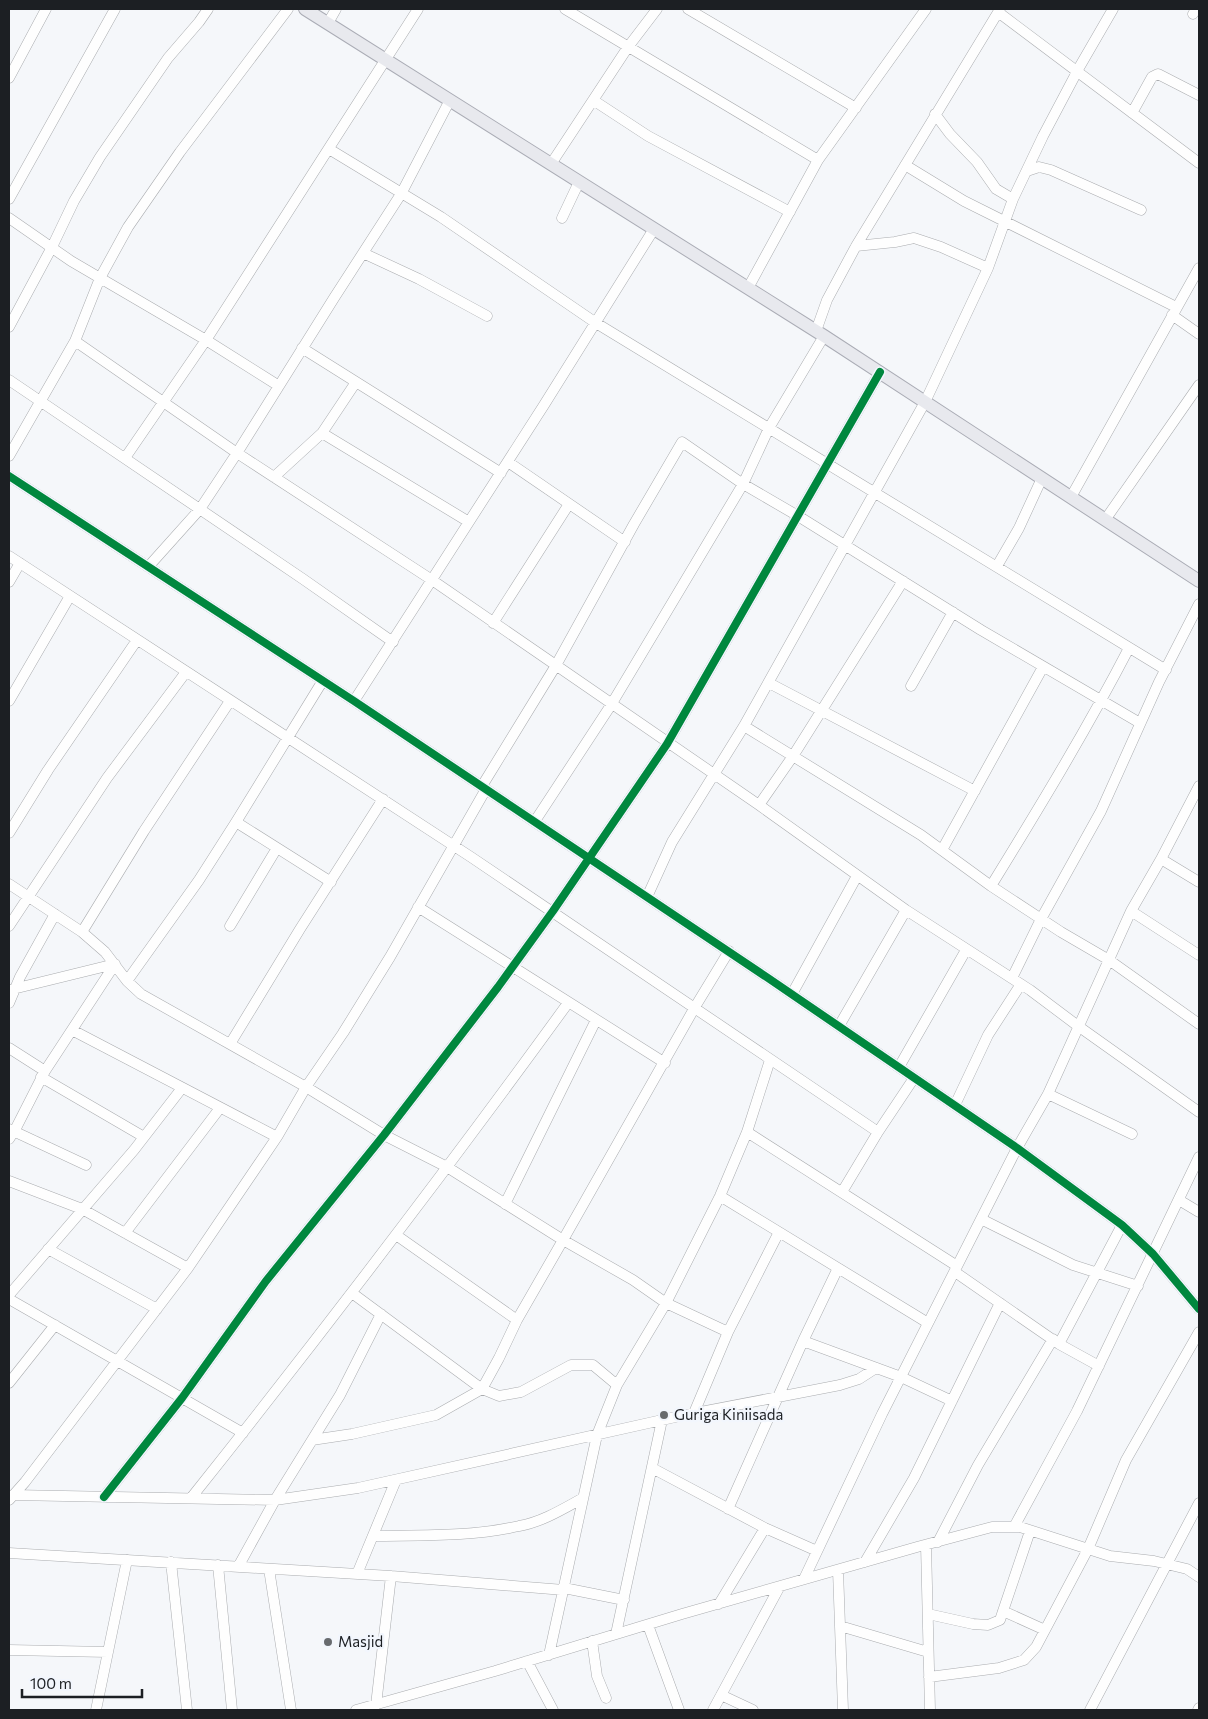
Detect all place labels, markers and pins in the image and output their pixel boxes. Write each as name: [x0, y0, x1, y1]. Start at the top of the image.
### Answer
place label: Guriga Kiniisada: [674, 1405, 783, 1423]
marker: Guriga Kiniisada: [658, 1409, 670, 1421]
place label: Masjid: [338, 1632, 383, 1650]
marker: Masjid: [322, 1636, 334, 1648]

